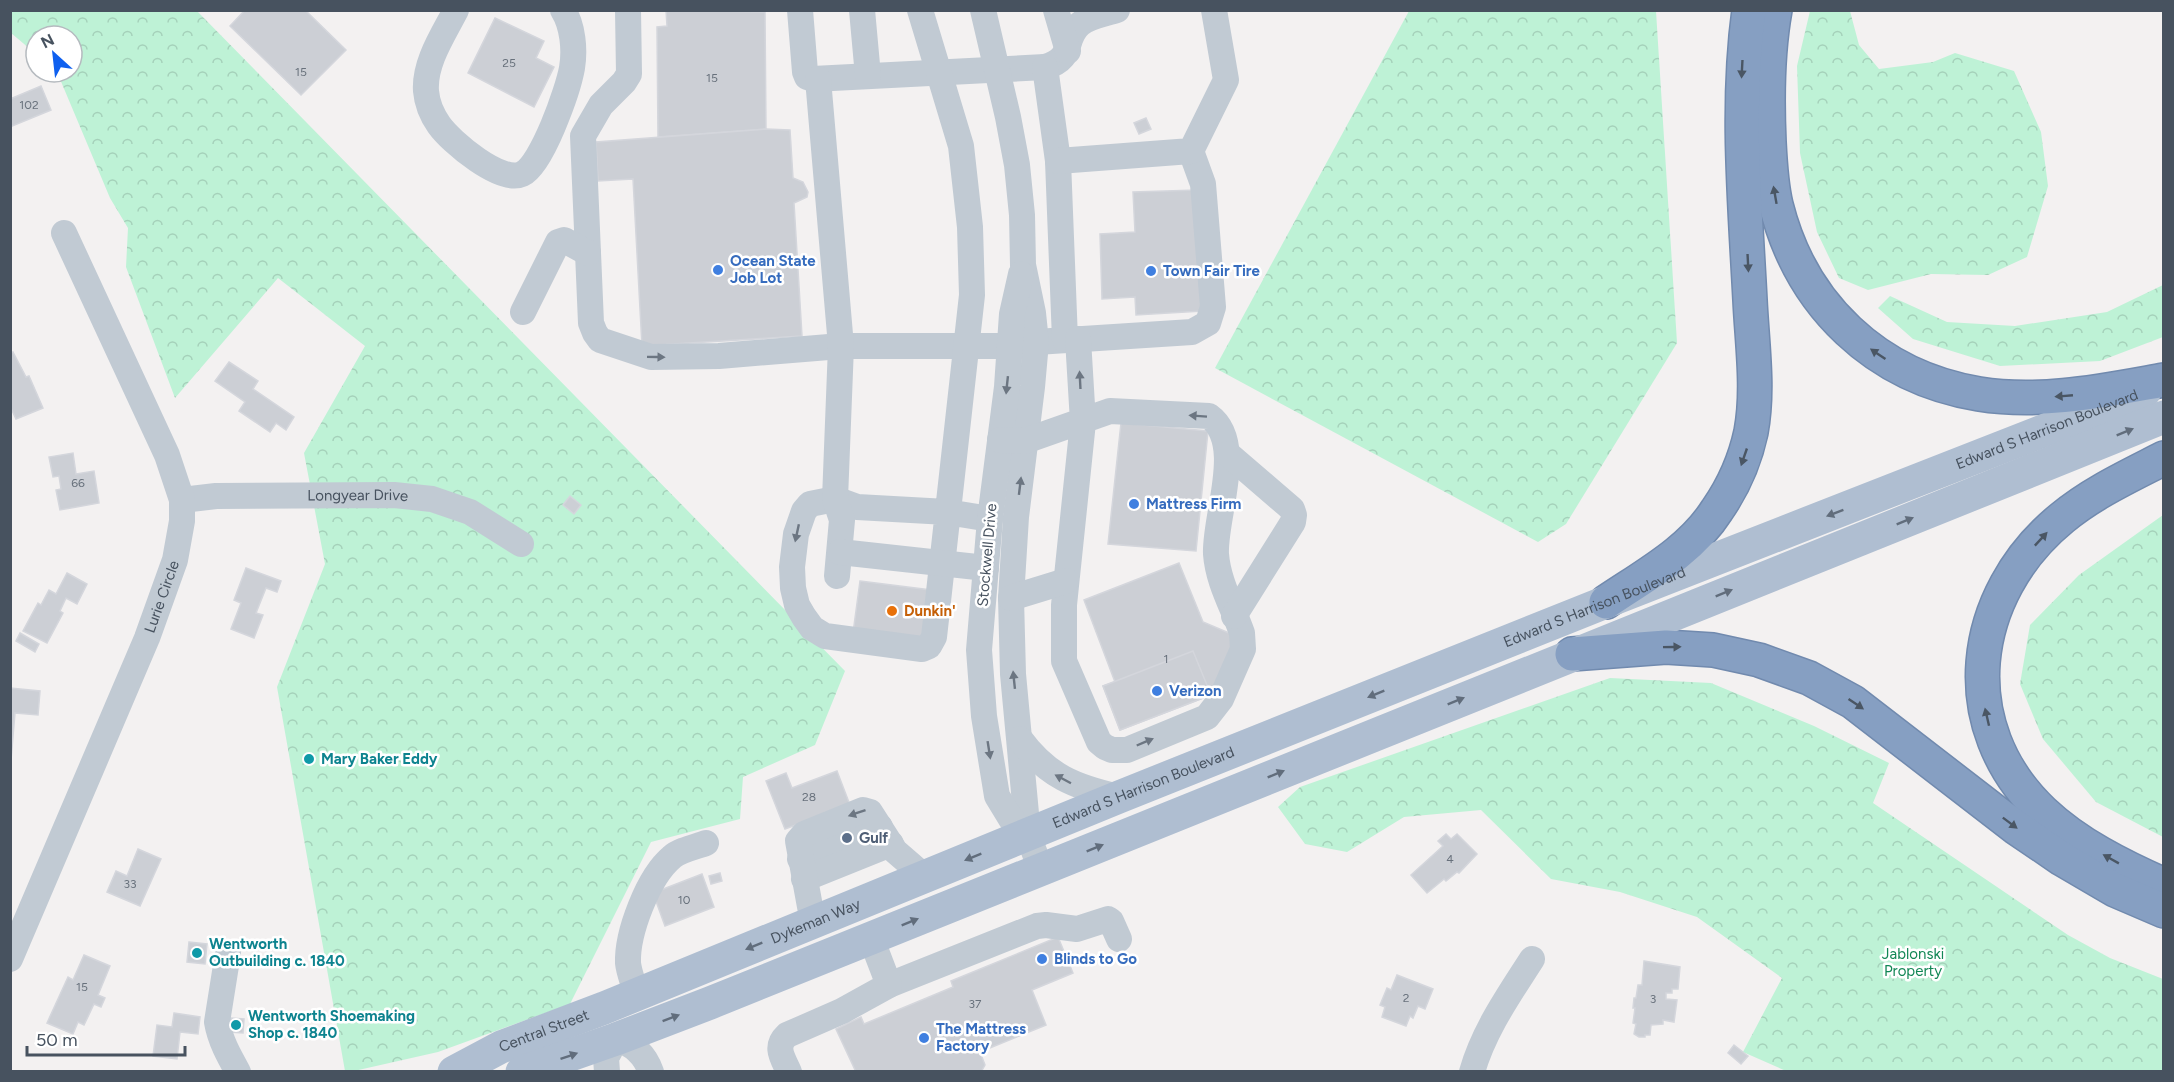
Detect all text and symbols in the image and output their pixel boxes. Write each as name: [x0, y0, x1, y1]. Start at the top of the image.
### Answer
north arrow: [24, 24, 84, 84]
text: N: [38, 30, 57, 52]
house number: 25: [502, 56, 516, 70]
one-way arrow: [1737, 59, 1747, 78]
house number: 15: [295, 65, 307, 79]
house number: 15: [706, 71, 718, 85]
house number: 102: [19, 98, 39, 112]
one-way arrow: [1770, 186, 1779, 205]
place label: Ocean State Job Lot: [730, 252, 816, 287]
one-way arrow: [1744, 254, 1753, 273]
place label: Town Fair Tire: [1163, 262, 1261, 280]
marker: Ocean State Job Lot: [711, 263, 725, 277]
marker: Town Fair Tire: [1144, 264, 1158, 278]
one-way arrow: [1870, 349, 1886, 360]
one-way arrow: [646, 352, 665, 362]
one-way arrow: [1076, 371, 1085, 390]
one-way arrow: [1002, 376, 1012, 395]
street label: Edward S Harrison Boulevard: [1953, 386, 2141, 473]
one-way arrow: [2055, 391, 2074, 401]
one-way arrow: [1189, 411, 1208, 420]
one-way arrow: [2116, 427, 2134, 437]
one-way arrow: [1738, 448, 1748, 466]
house number: 66: [71, 476, 85, 490]
one-way arrow: [1015, 476, 1024, 495]
street label: Longyear Drive: [307, 486, 409, 505]
place label: Mattress Firm: [1146, 495, 1241, 513]
marker: Mattress Firm: [1127, 497, 1141, 511]
street label: Stockwell Drive: [974, 503, 1000, 607]
one-way arrow: [1826, 508, 1844, 518]
one-way arrow: [1896, 515, 1914, 525]
one-way arrow: [792, 523, 801, 542]
one-way arrow: [2033, 532, 2047, 546]
street label: Lurie Circle: [141, 558, 183, 635]
street label: Edward S Harrison Boulevard: [1501, 563, 1688, 651]
one-way arrow: [1715, 588, 1733, 598]
place label: Dunkin': [904, 602, 956, 620]
marker: Dunkin': [885, 604, 899, 618]
one-way arrow: [1663, 642, 1682, 652]
house number: 1: [1164, 652, 1168, 666]
one-way arrow: [1009, 671, 1019, 690]
place label: Verizon: [1169, 682, 1222, 700]
marker: Verizon: [1150, 684, 1164, 698]
one-way arrow: [1367, 690, 1385, 699]
one-way arrow: [1448, 696, 1466, 706]
one-way arrow: [1847, 698, 1863, 710]
one-way arrow: [1981, 708, 1991, 726]
one-way arrow: [1137, 737, 1155, 747]
one-way arrow: [985, 741, 994, 760]
street label: Edward S Harrison Boulevard: [1050, 743, 1237, 832]
place label: Mary Baker Eddy: [321, 750, 438, 768]
marker: Mary Baker Eddy: [302, 752, 316, 766]
one-way arrow: [1267, 769, 1285, 779]
one-way arrow: [1055, 774, 1072, 784]
house number: 28: [802, 790, 816, 804]
one-way arrow: [848, 809, 866, 818]
one-way arrow: [2002, 817, 2018, 829]
place label: Gulf: [859, 829, 888, 847]
marker: Gulf: [840, 831, 854, 845]
one-way arrow: [1086, 843, 1104, 852]
one-way arrow: [964, 852, 982, 862]
house number: 4: [1446, 852, 1454, 866]
one-way arrow: [2102, 854, 2119, 864]
house number: 33: [123, 877, 137, 891]
house number: 10: [678, 893, 691, 907]
street label: Dykeman Way: [768, 895, 863, 948]
one-way arrow: [901, 917, 919, 926]
place label: Wentworth Outbuilding c. 1840: [209, 935, 345, 970]
one-way arrow: [745, 942, 763, 951]
park label: Jablonski Property: [1882, 945, 1944, 980]
marker: Wentworth Outbuilding c. 1840: [190, 946, 204, 960]
place label: Blinds to Go: [1054, 950, 1137, 968]
marker: Blinds to Go: [1035, 952, 1049, 966]
house number: 15: [76, 980, 88, 994]
house number: 2: [1403, 991, 1409, 1005]
house number: 3: [1650, 992, 1656, 1006]
house number: 37: [969, 997, 982, 1011]
street label: Central Street: [496, 1005, 592, 1056]
place label: Wentworth Shoemaking Shop c. 1840: [248, 1007, 415, 1042]
one-way arrow: [662, 1013, 680, 1023]
marker: Wentworth Shoemaking Shop c. 1840: [229, 1018, 243, 1032]
scale bar: [27, 1019, 184, 1057]
place label: The Mattress Factory: [936, 1020, 1026, 1055]
text: 50 m: [36, 1029, 78, 1051]
marker: The Mattress Factory: [917, 1031, 931, 1045]
one-way arrow: [560, 1050, 578, 1060]

